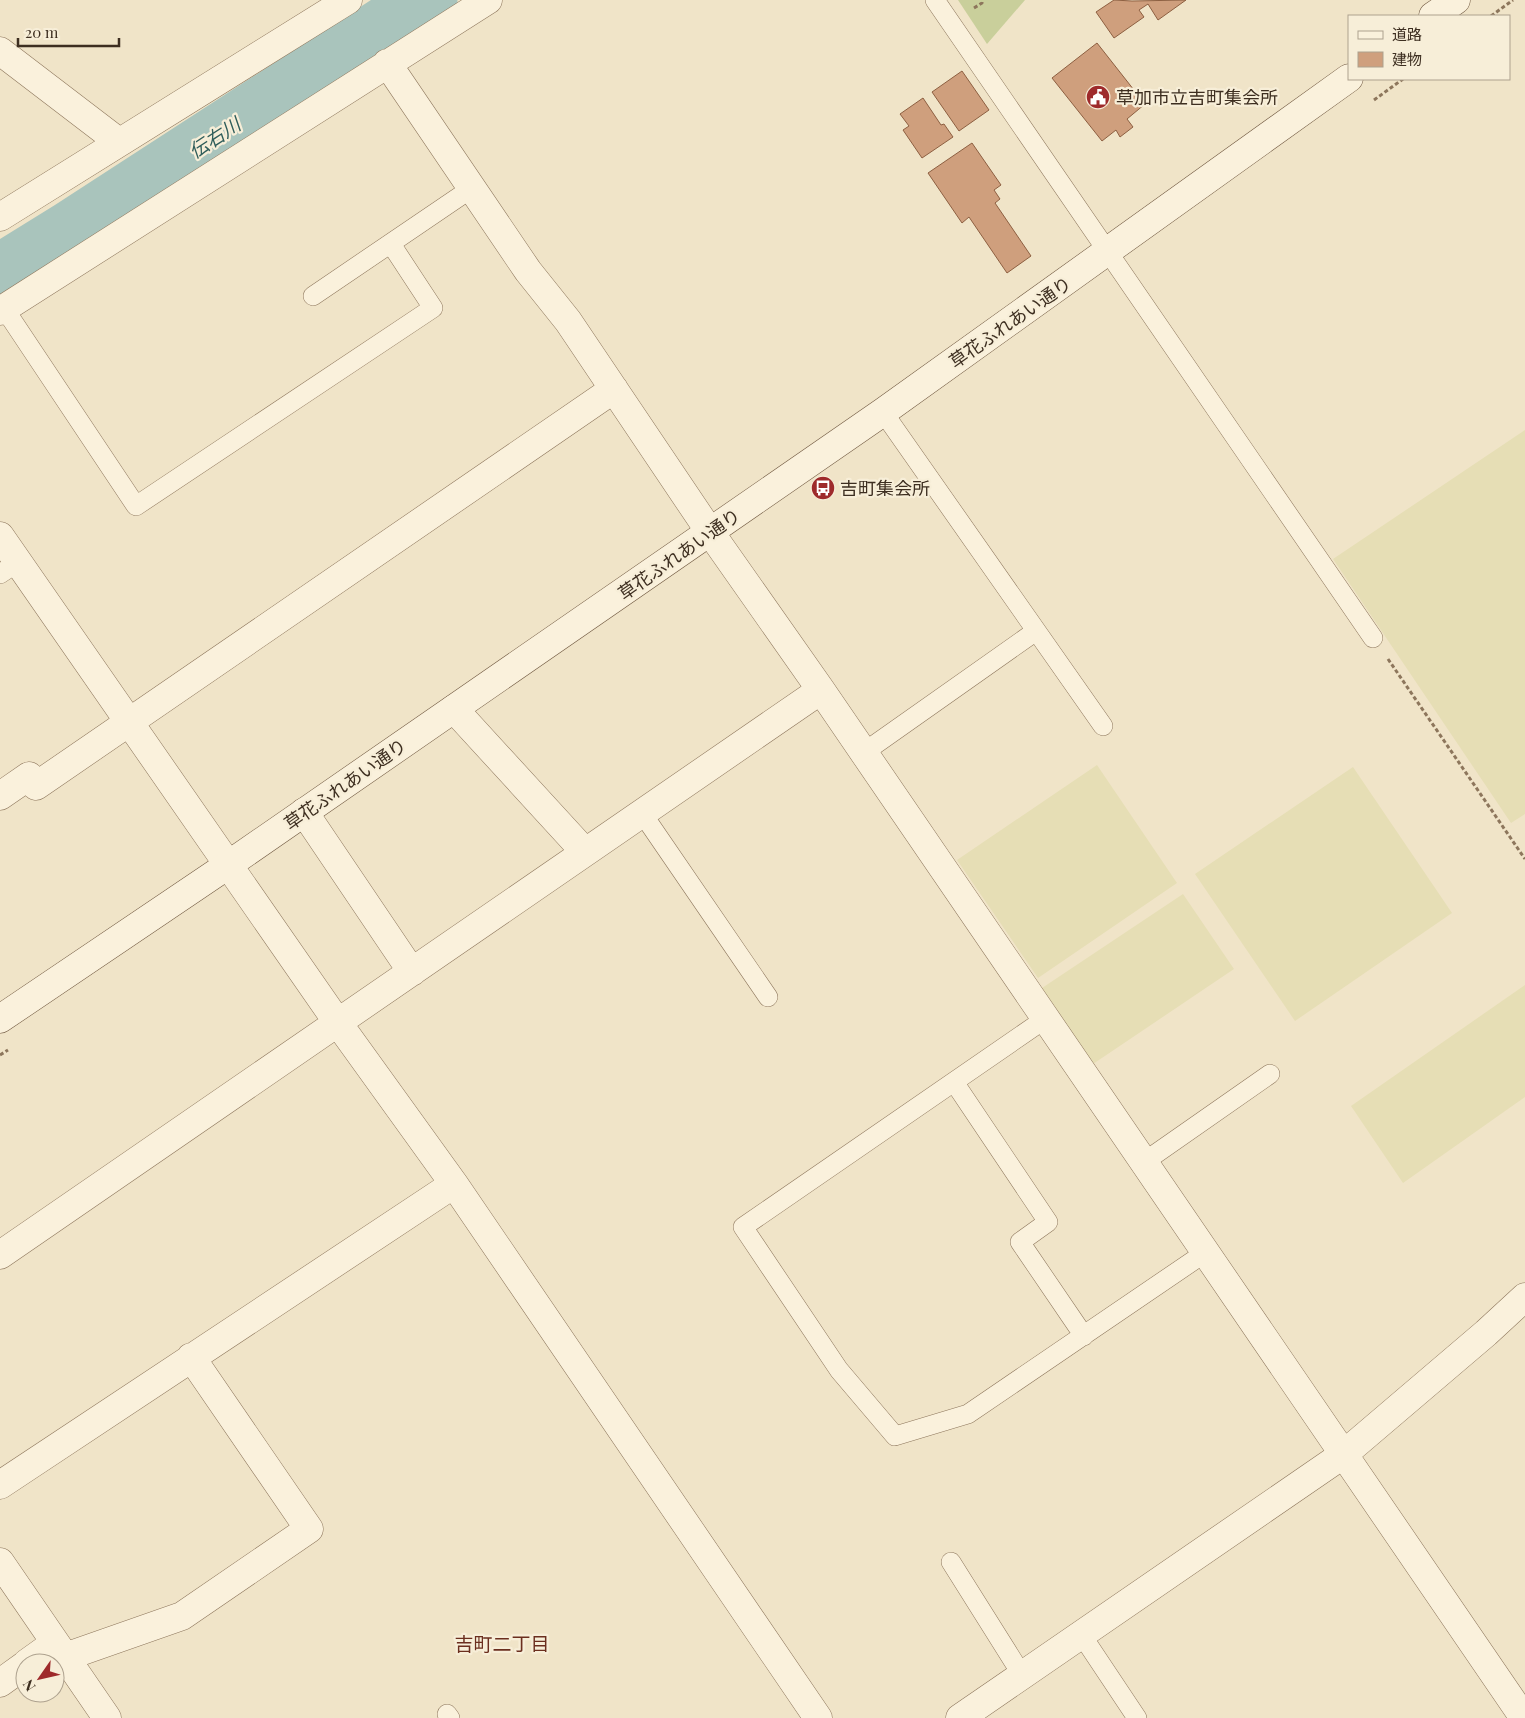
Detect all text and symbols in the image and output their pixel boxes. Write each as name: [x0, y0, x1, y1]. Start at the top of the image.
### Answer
scale bar: [18, 15, 119, 47]
legend: [1348, 15, 1510, 80]
text: 20 m: [25, 22, 59, 42]
text: 道路: [1392, 24, 1422, 44]
text: 建物: [1392, 49, 1422, 69]
public building icon: 草加市立吉町集会所: [1085, 84, 1111, 110]
place label: 草加市立吉町集会所: [1116, 85, 1278, 109]
water label: 伝右川: [183, 109, 247, 163]
street label: 草花ふれあい通り: [944, 271, 1076, 373]
bus stop icon: 吉町集会所: [810, 475, 836, 501]
place label: 吉町集会所: [840, 476, 930, 500]
street label: 草花ふれあい通り: [613, 503, 745, 605]
street label: 草花ふれあい通り: [279, 733, 411, 835]
district label: 吉町二丁目: [454, 1630, 550, 1656]
north arrow: [15, 1653, 65, 1703]
text: N: [18, 1676, 40, 1695]

